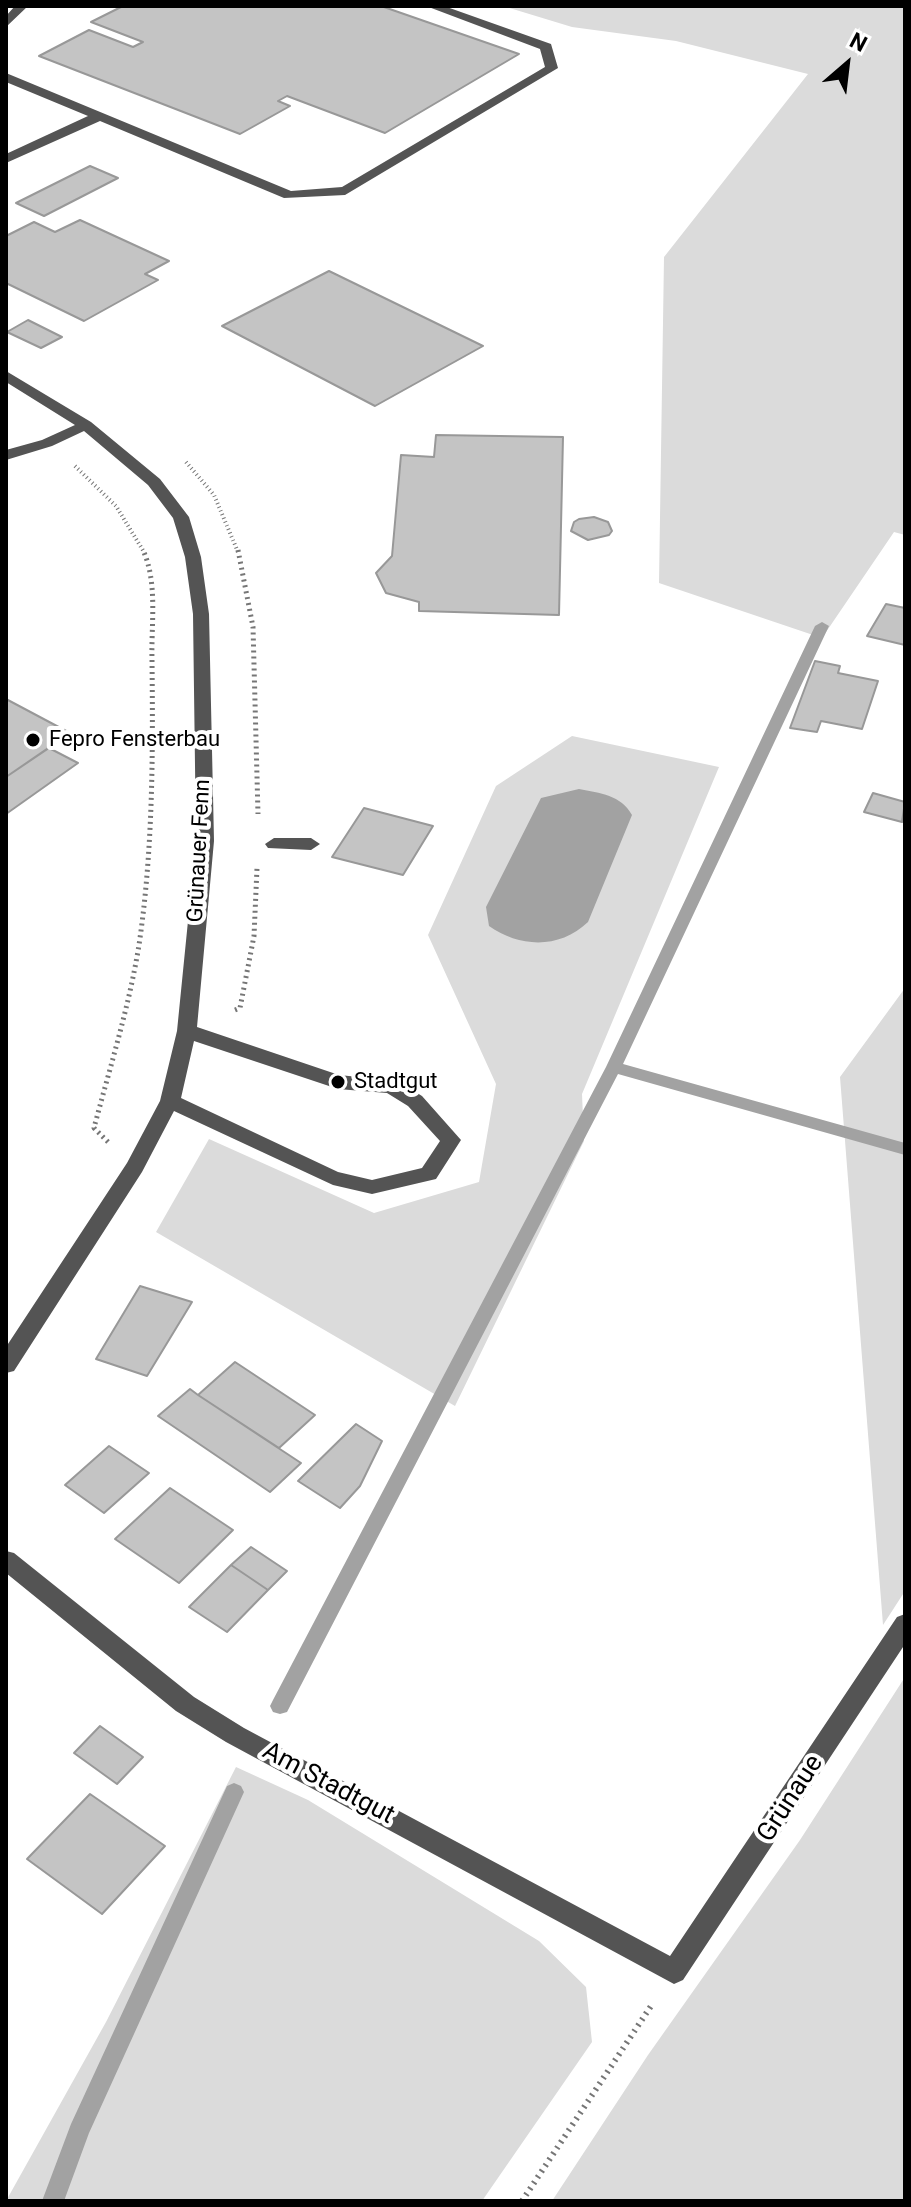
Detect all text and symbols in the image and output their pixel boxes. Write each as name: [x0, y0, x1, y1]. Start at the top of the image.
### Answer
north arrow: [807, 24, 887, 104]
text: N: [846, 28, 871, 57]
place label: Fepro Fensterbau: [49, 727, 220, 753]
marker: Fepro Fensterbau: [24, 731, 42, 749]
street label: Grünauer Fenn: [183, 779, 217, 923]
place label: Stadtgut: [354, 1069, 438, 1095]
marker: Stadtgut: [329, 1073, 347, 1091]
street label: Am Stadtgut: [257, 1736, 399, 1832]
street label: Grünaue: [751, 1750, 831, 1848]

